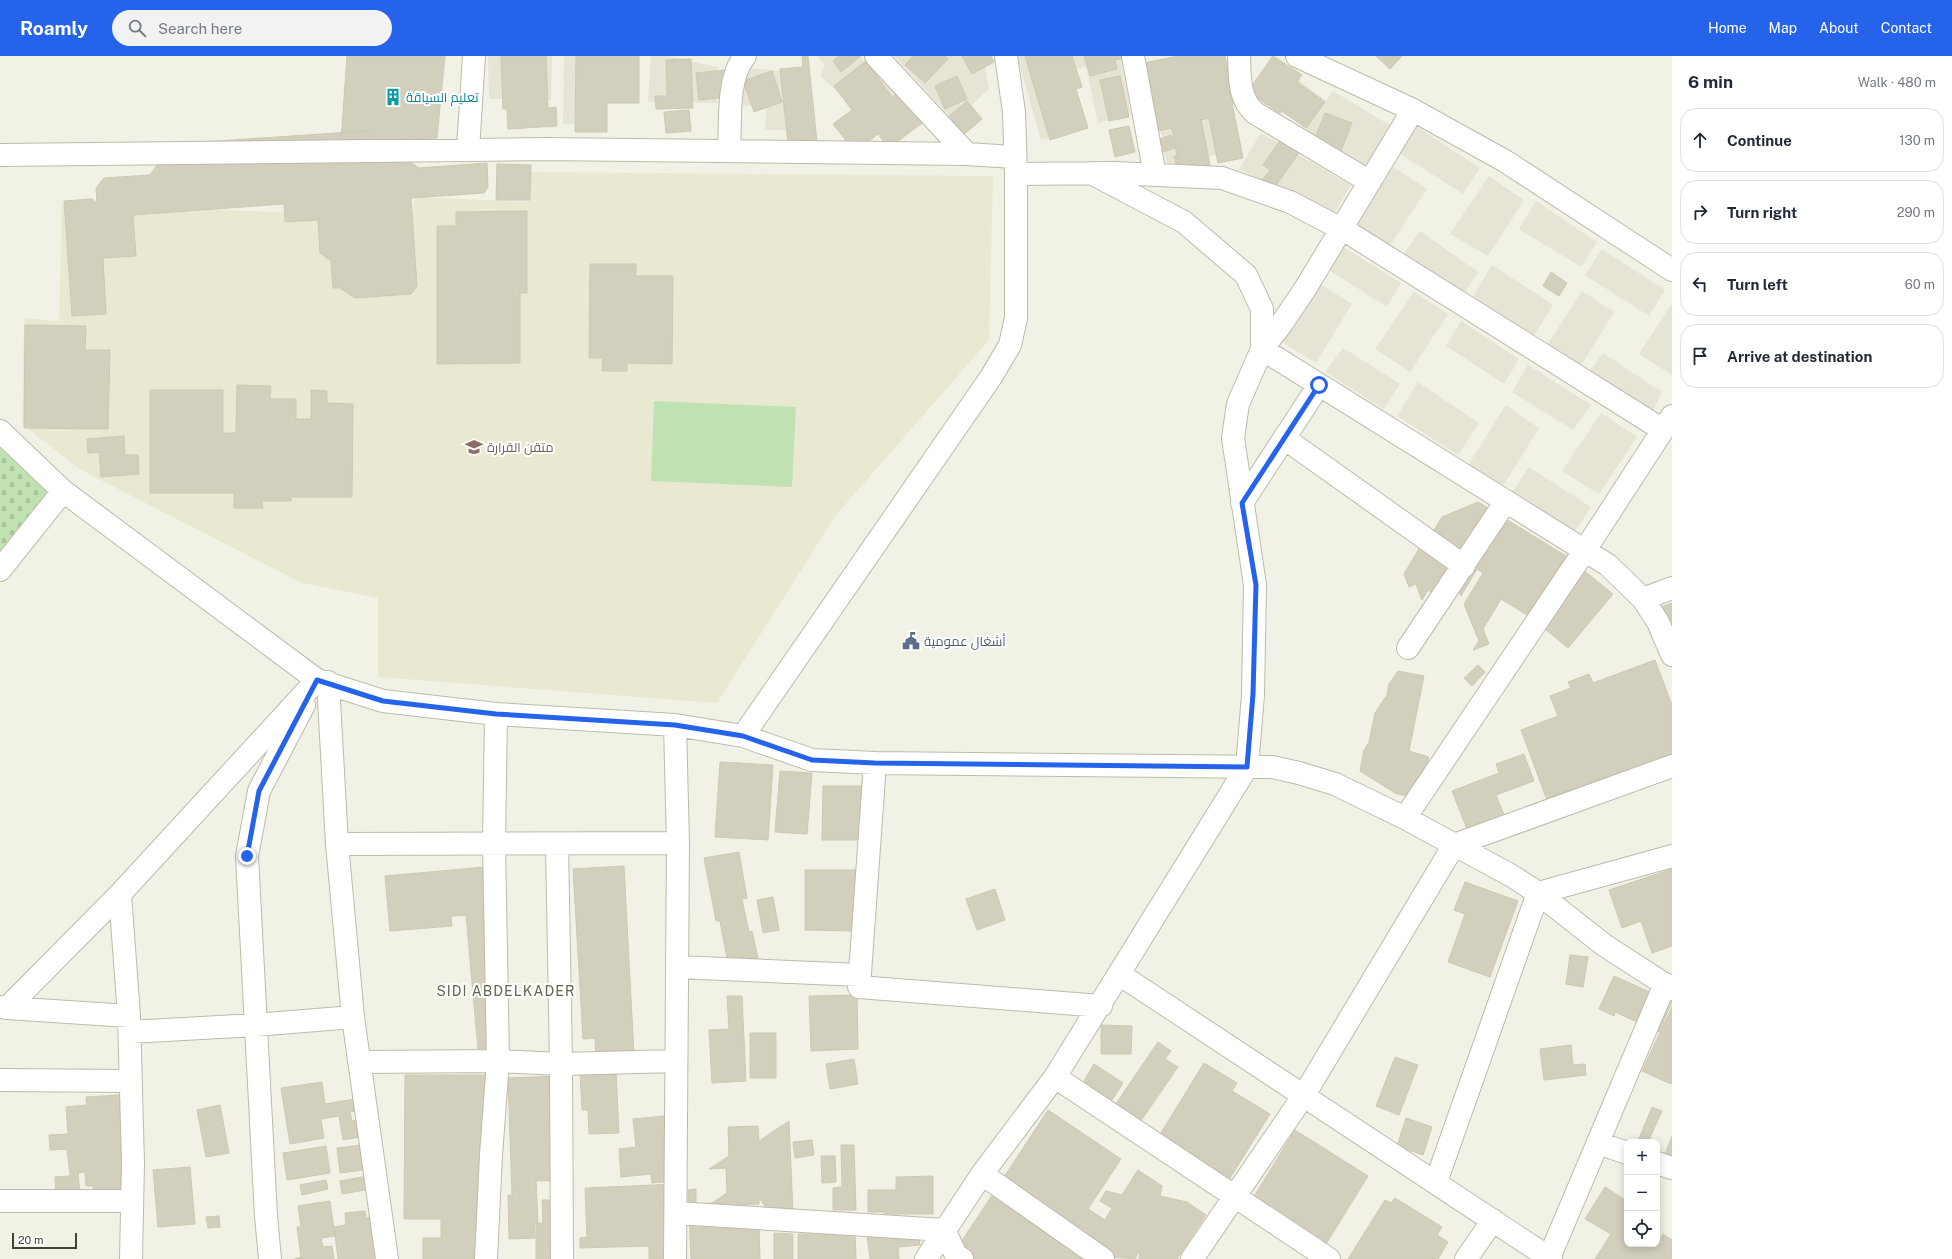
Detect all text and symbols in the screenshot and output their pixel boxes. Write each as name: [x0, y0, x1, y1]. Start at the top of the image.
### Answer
search box: [112, 10, 392, 46]
text: Roamly: [20, 17, 88, 39]
icon: search: [126, 17, 148, 39]
text: Search here: [158, 20, 242, 37]
text: Home: [1708, 20, 1747, 36]
text: Map: [1769, 20, 1797, 36]
text: About: [1819, 20, 1859, 36]
text: Contact: [1881, 20, 1932, 36]
text: 6 min: [1688, 72, 1733, 92]
text: Walk · 480 m: [1858, 75, 1936, 90]
building icon: تعليم السياقة: [383, 87, 403, 107]
place label: تعليم السياقة: [406, 90, 479, 107]
icon: ahead: [1689, 129, 1711, 151]
text: Continue: [1727, 132, 1792, 149]
text: 130 m: [1899, 133, 1935, 148]
icon: right: [1689, 201, 1711, 223]
text: Turn right: [1727, 204, 1797, 221]
text: 290 m: [1897, 205, 1935, 220]
icon: left: [1689, 273, 1711, 295]
text: Turn left: [1727, 276, 1788, 293]
text: 60 m: [1905, 277, 1935, 292]
icon: arrive: [1689, 345, 1711, 367]
text: Arrive at destination: [1727, 348, 1872, 365]
route start: [1310, 376, 1328, 394]
school or university icon: متقن القرارة: [464, 437, 484, 457]
place label: متقن القرارة: [487, 440, 554, 455]
public building icon: أشغال عمومية: [901, 631, 921, 651]
place label: أشغال عمومية: [924, 633, 1006, 650]
route end: [238, 847, 256, 865]
district label: SIDI ABDELKADER: [437, 983, 576, 999]
map controls: [1624, 1139, 1660, 1247]
button: +: [1624, 1139, 1660, 1175]
button: −: [1624, 1175, 1660, 1211]
button: locate: [1624, 1211, 1660, 1247]
scale bar: [12, 1231, 77, 1250]
text: 20 m: [18, 1234, 43, 1246]

